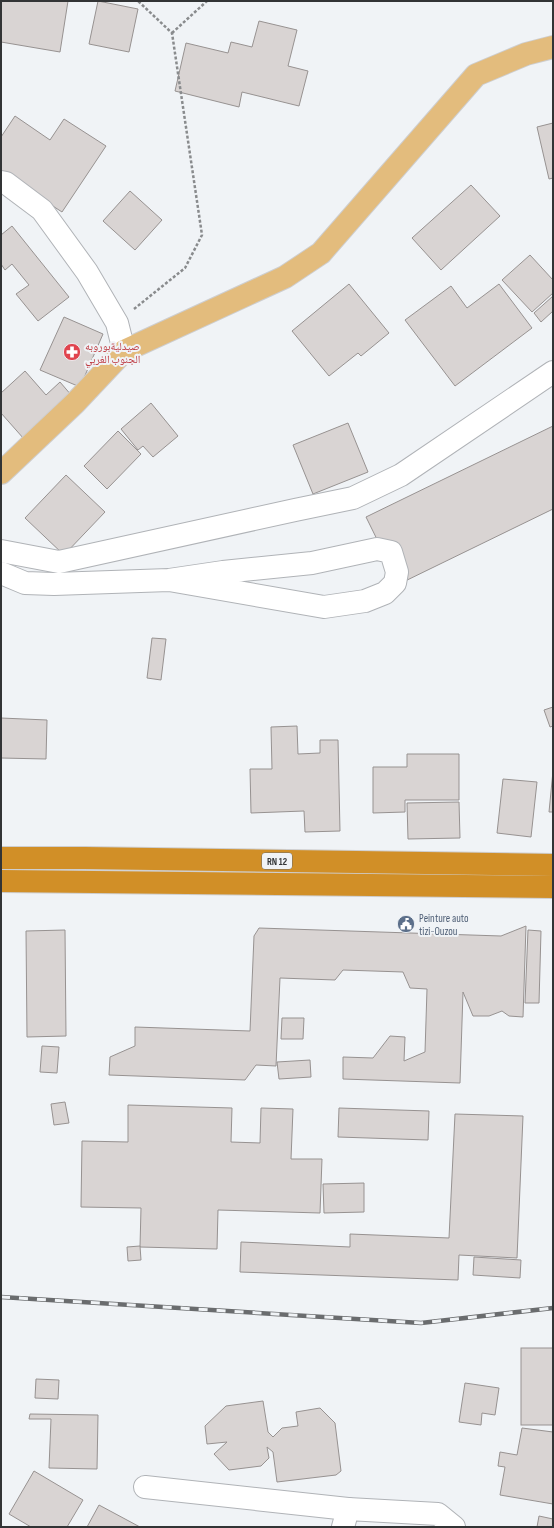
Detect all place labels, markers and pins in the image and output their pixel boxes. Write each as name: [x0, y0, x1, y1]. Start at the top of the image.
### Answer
place label: صيدليةبوروبه الجنوب الغربي: [85, 340, 140, 368]
pharmacy icon: صيدليةبوروبه الجنوب الغربي: [62, 342, 82, 362]
place label: Peinture auto tizi-Ouzou: [419, 912, 469, 938]
public building icon: Peinture auto tizi-Ouzou: [396, 914, 416, 934]

